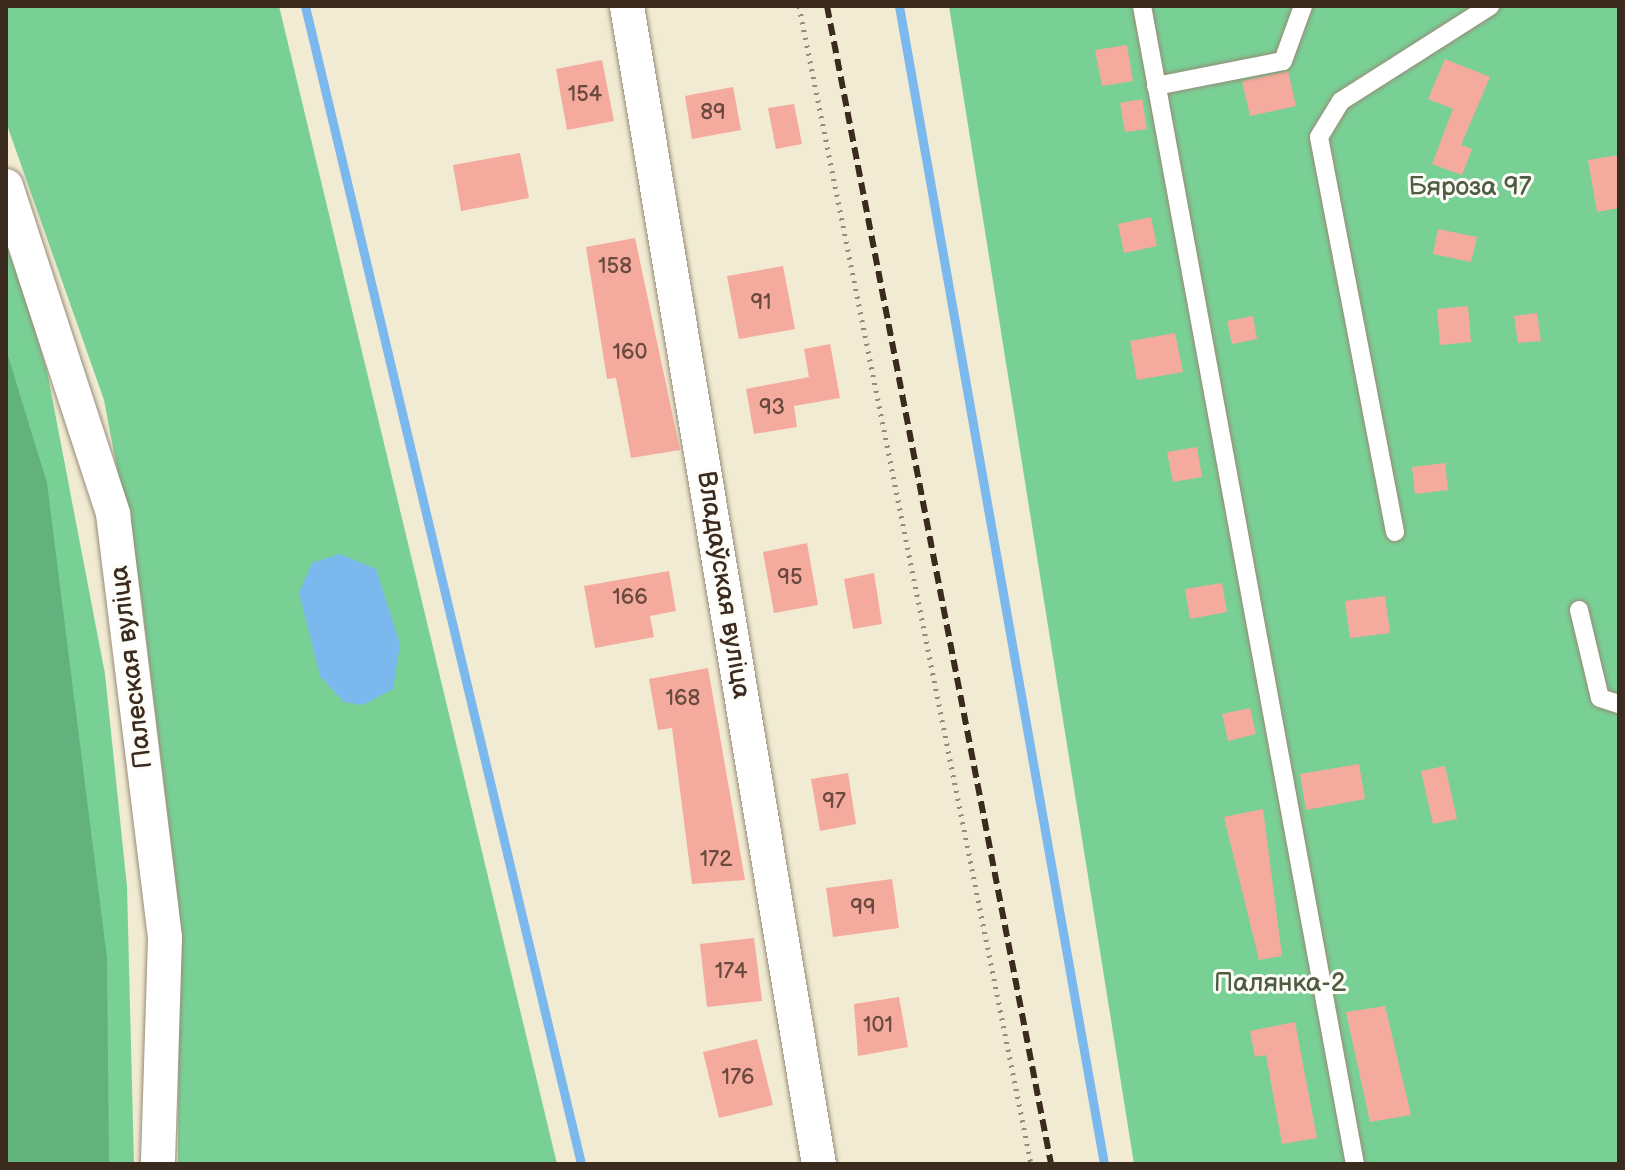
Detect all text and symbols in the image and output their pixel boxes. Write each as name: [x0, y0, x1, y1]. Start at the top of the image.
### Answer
house number: 154: [568, 82, 602, 108]
house number: 89: [700, 100, 726, 126]
park label: Бяроза 97: [1408, 172, 1532, 204]
house number: 158: [598, 254, 632, 280]
house number: 91: [750, 290, 772, 316]
house number: 160: [613, 340, 647, 366]
house number: 93: [759, 395, 785, 421]
street label: Владаўская вуліца: [690, 469, 756, 701]
street label: Палеская вуліца: [104, 564, 160, 770]
house number: 95: [777, 565, 803, 591]
house number: 166: [612, 585, 648, 611]
house number: 168: [666, 686, 700, 712]
house number: 97: [822, 789, 846, 815]
house number: 172: [700, 847, 732, 873]
house number: 99: [850, 895, 876, 921]
house number: 174: [715, 959, 747, 985]
park label: Палянка-2: [1214, 968, 1346, 1000]
house number: 101: [863, 1013, 893, 1039]
house number: 176: [722, 1065, 754, 1091]

